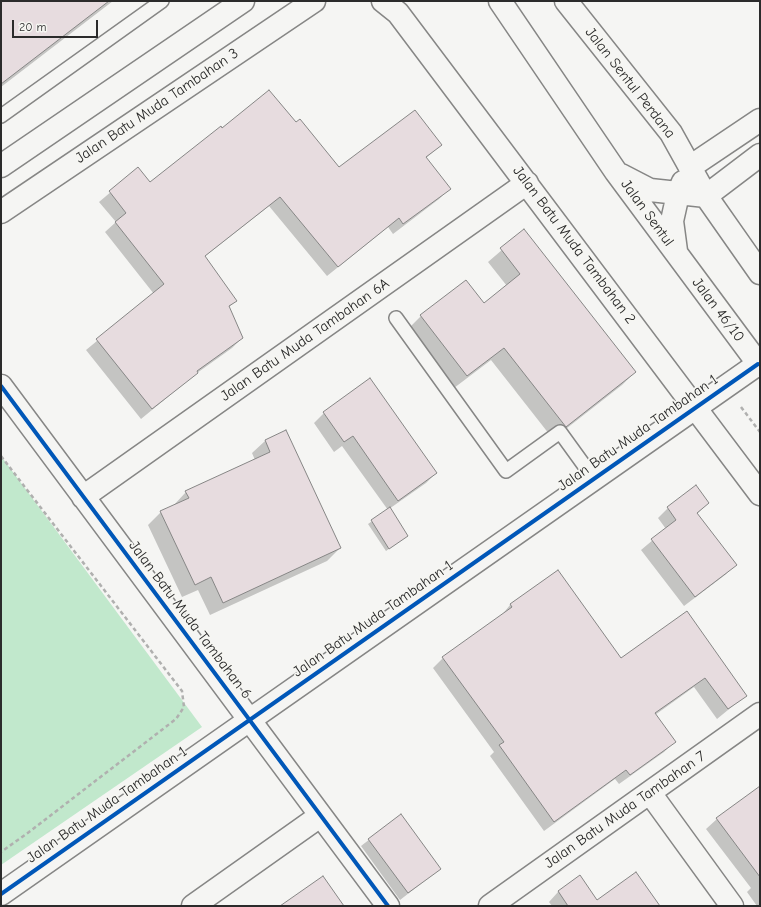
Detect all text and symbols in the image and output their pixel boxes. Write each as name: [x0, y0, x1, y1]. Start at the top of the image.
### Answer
scale bar: [14, 12, 100, 38]
text: 20 m: [19, 20, 47, 34]
street label: Jalan Sentul Perdana: [581, 24, 679, 142]
street label: Jalan Batu Muda Tambahan 3: [72, 45, 242, 167]
street label: Jalan Batu Muda Tambahan 2: [509, 162, 639, 328]
street label: Jalan Sentul: [617, 176, 677, 250]
street label: Jalan 46/10: [688, 274, 748, 346]
street label: Jalan Batu Muda Tambahan 6A: [217, 275, 393, 405]
street label: Jalan Batu Muda Tambahan 1: [555, 371, 721, 495]
street label: Jalan Batu Muda Tambahan 6: [125, 537, 255, 703]
street label: Jalan Batu Muda Tambahan 1: [290, 557, 456, 681]
street label: Jalan Batu Muda Tambahan 1: [24, 743, 190, 867]
street label: Jalan Batu Muda Tambahan 7: [541, 747, 709, 873]

